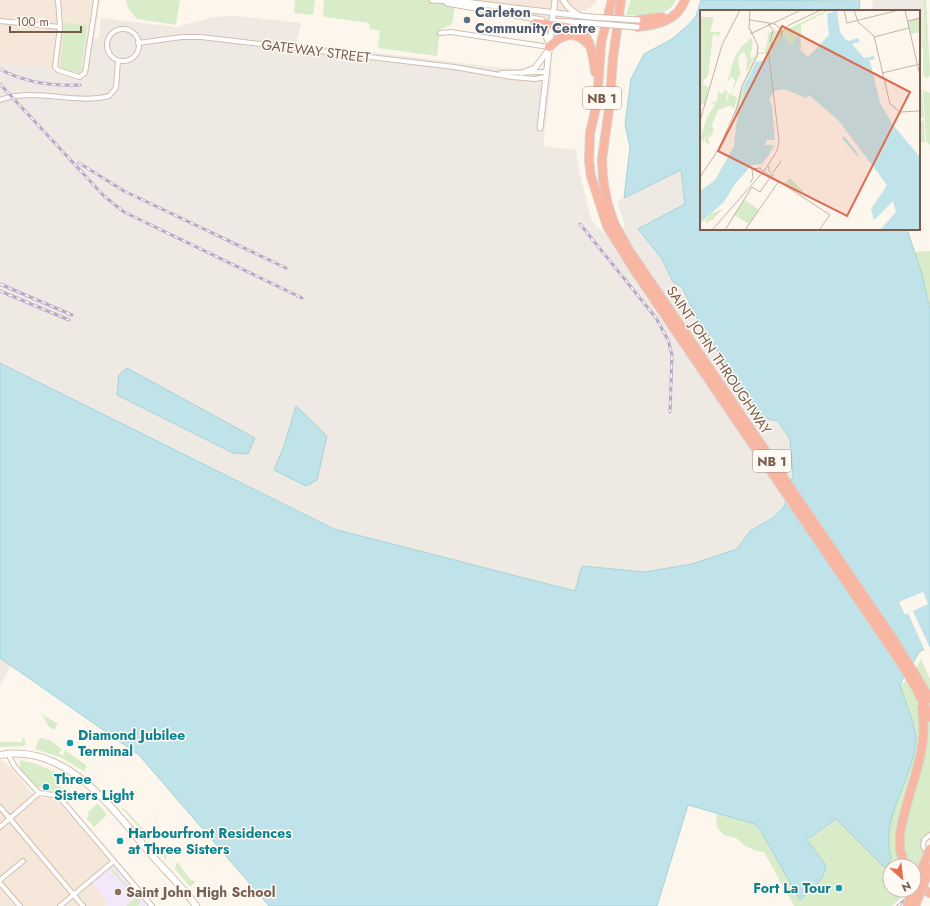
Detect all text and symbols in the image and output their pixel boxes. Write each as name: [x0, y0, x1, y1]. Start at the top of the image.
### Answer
place label: Carleton Community Centre: [475, 2, 596, 38]
scale bar: [10, 8, 81, 34]
inset map: [700, 10, 920, 230]
text: 100 m: [16, 13, 49, 31]
marker: Carleton Community Centre: [462, 15, 472, 25]
street label: GATEWAY STREET: [260, 34, 372, 68]
road number: NB 1: [583, 87, 621, 109]
street label: SAINT JOHN THROUGHWAY: [662, 282, 776, 438]
road number: NB 1: [753, 450, 791, 472]
place label: Diamond Jubilee Terminal: [78, 725, 185, 761]
marker: Diamond Jubilee Terminal: [65, 738, 75, 748]
place label: Three Sisters Light: [54, 769, 135, 805]
marker: Three Sisters Light: [41, 782, 51, 792]
place label: Harbourfront Residences at Three Sisters: [128, 823, 292, 859]
marker: Harbourfront Residences at Three Sisters: [115, 836, 125, 846]
north arrow: [882, 858, 922, 898]
place label: Fort La Tour: [753, 878, 831, 898]
text: N: [899, 878, 914, 896]
place label: Saint John High School: [126, 882, 275, 902]
marker: Fort La Tour: [834, 883, 844, 893]
marker: Saint John High School: [113, 887, 123, 897]

